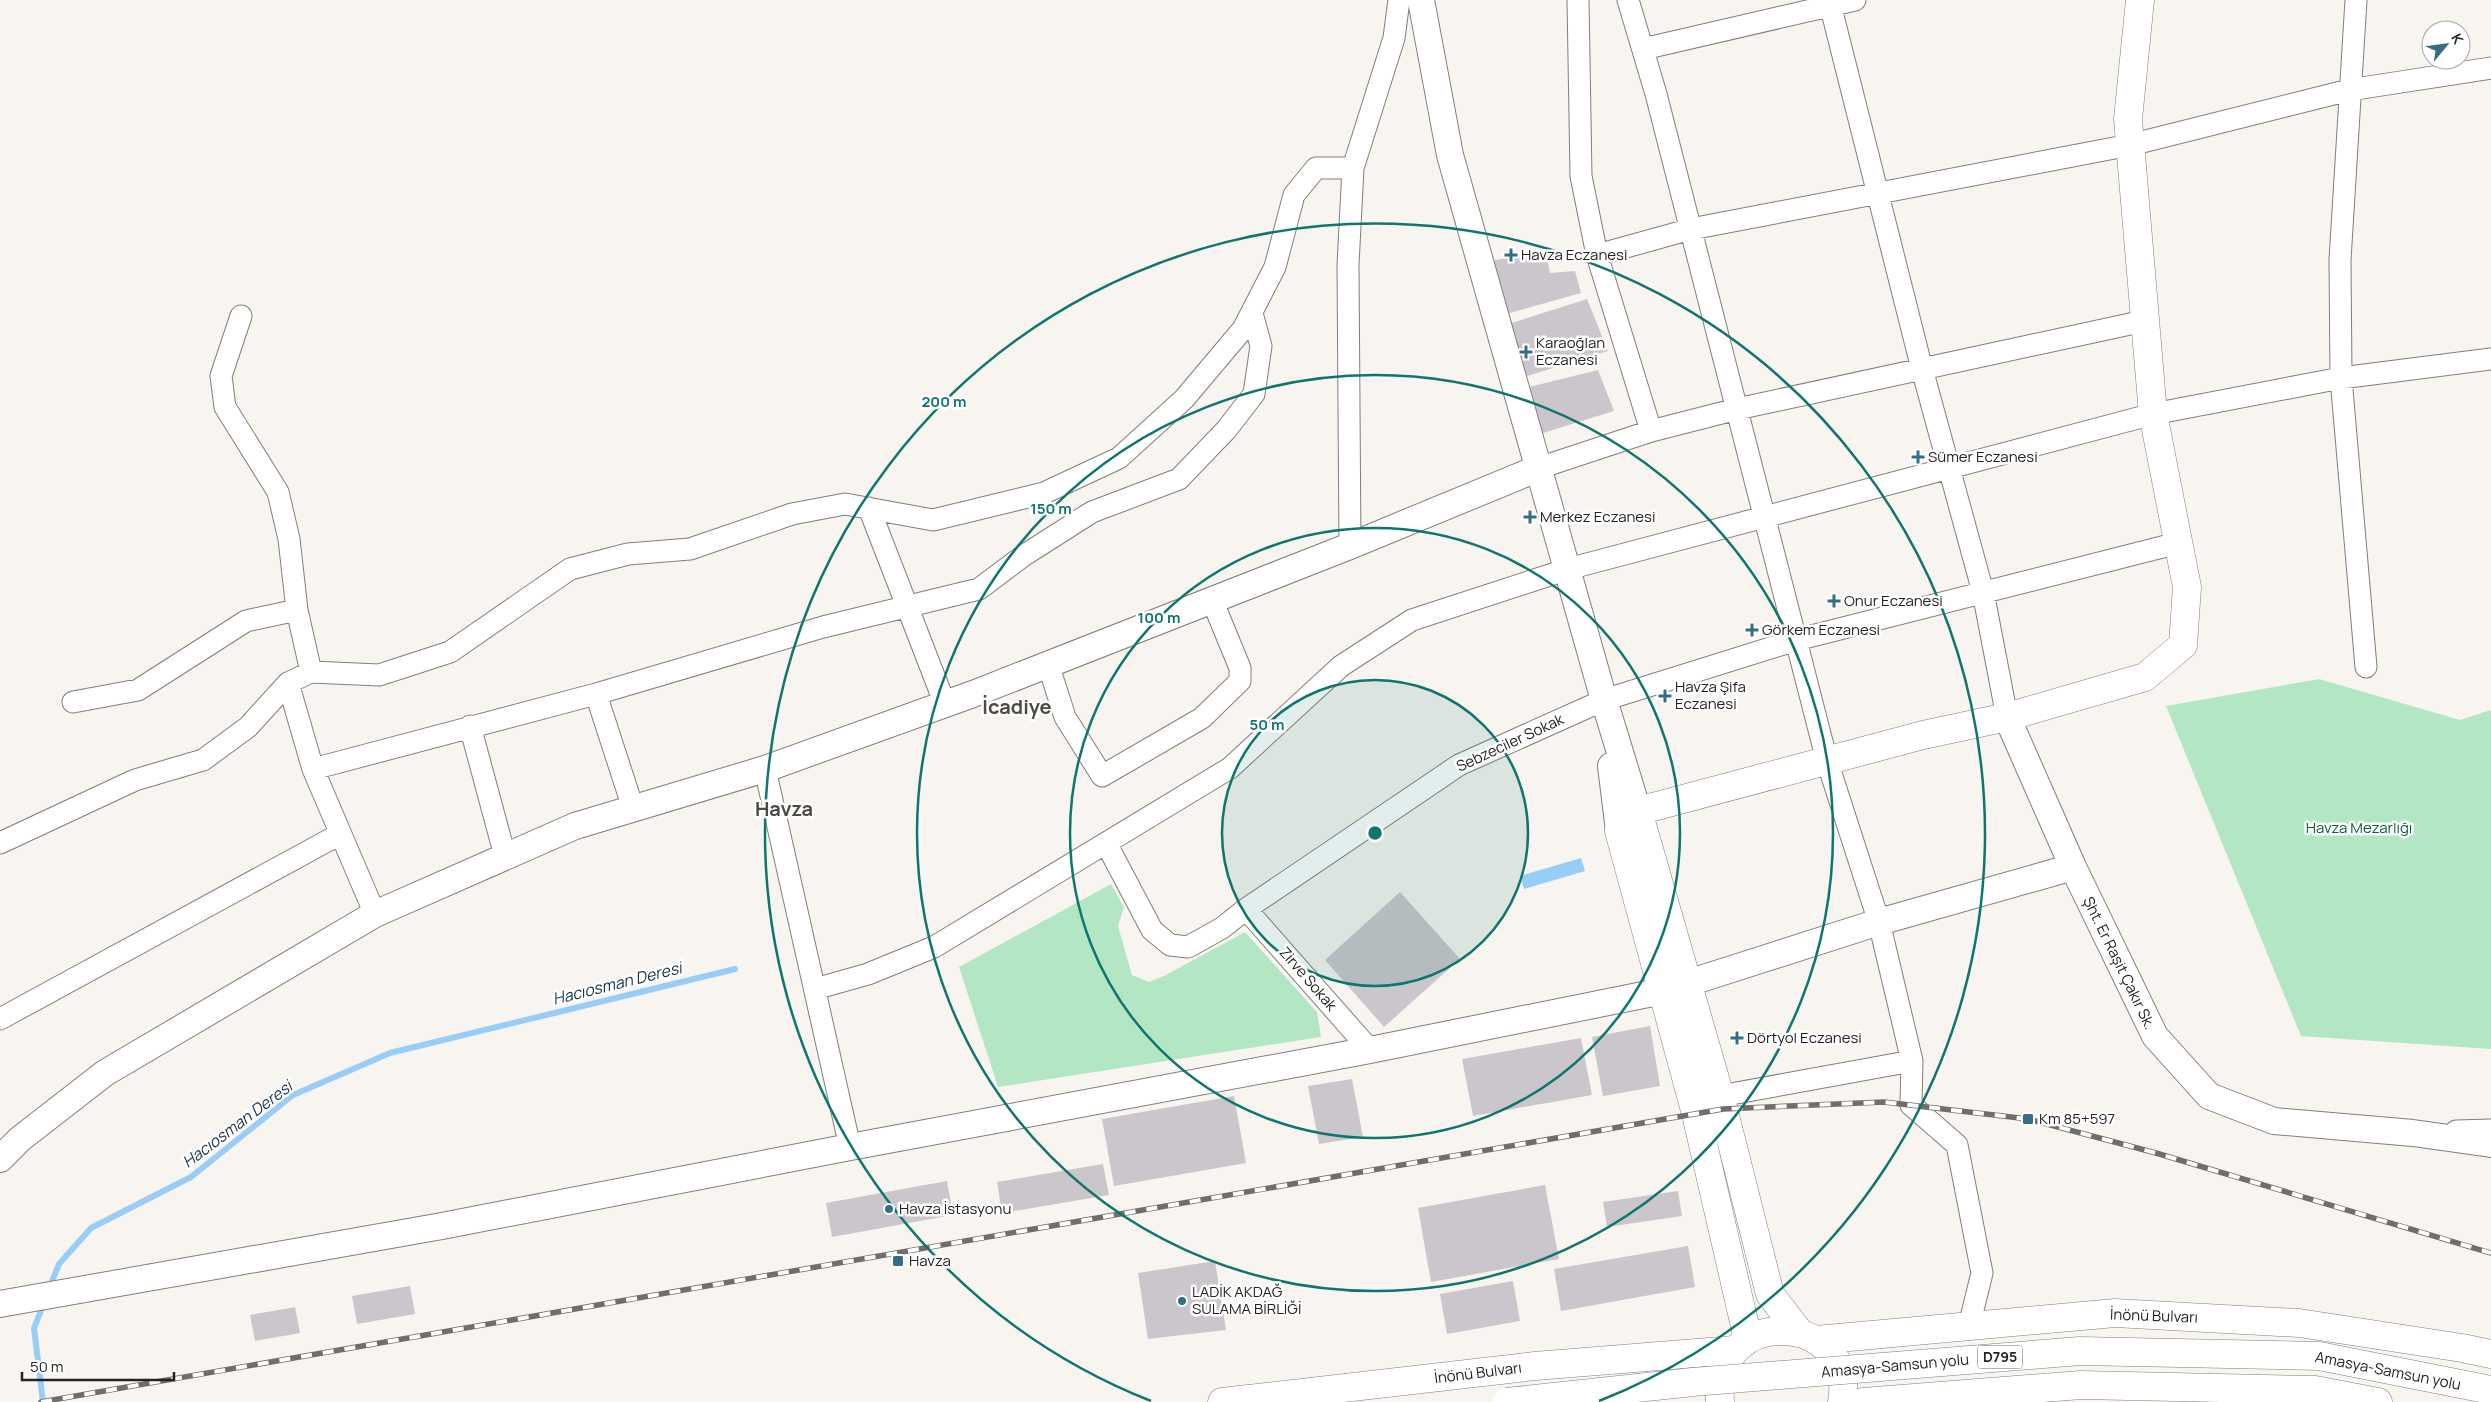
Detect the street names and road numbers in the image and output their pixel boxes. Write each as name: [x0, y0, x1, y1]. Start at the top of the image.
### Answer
street label: Sebzeciler Sokak: [1453, 708, 1567, 777]
street label: Şht. Er Raşit Çakır Sk.: [2078, 893, 2161, 1033]
street label: Zirve Sokak: [1275, 942, 1342, 1016]
street label: İnönü Bulvarı: [2110, 1303, 2198, 1328]
road number: D795: [1978, 1345, 2022, 1368]
street label: Amasya-Samsun yolu: [2313, 1346, 2463, 1395]
street label: Amasya-Samsun yolu: [1820, 1349, 1970, 1382]
street label: İnönü Bulvarı: [1433, 1357, 1523, 1388]

